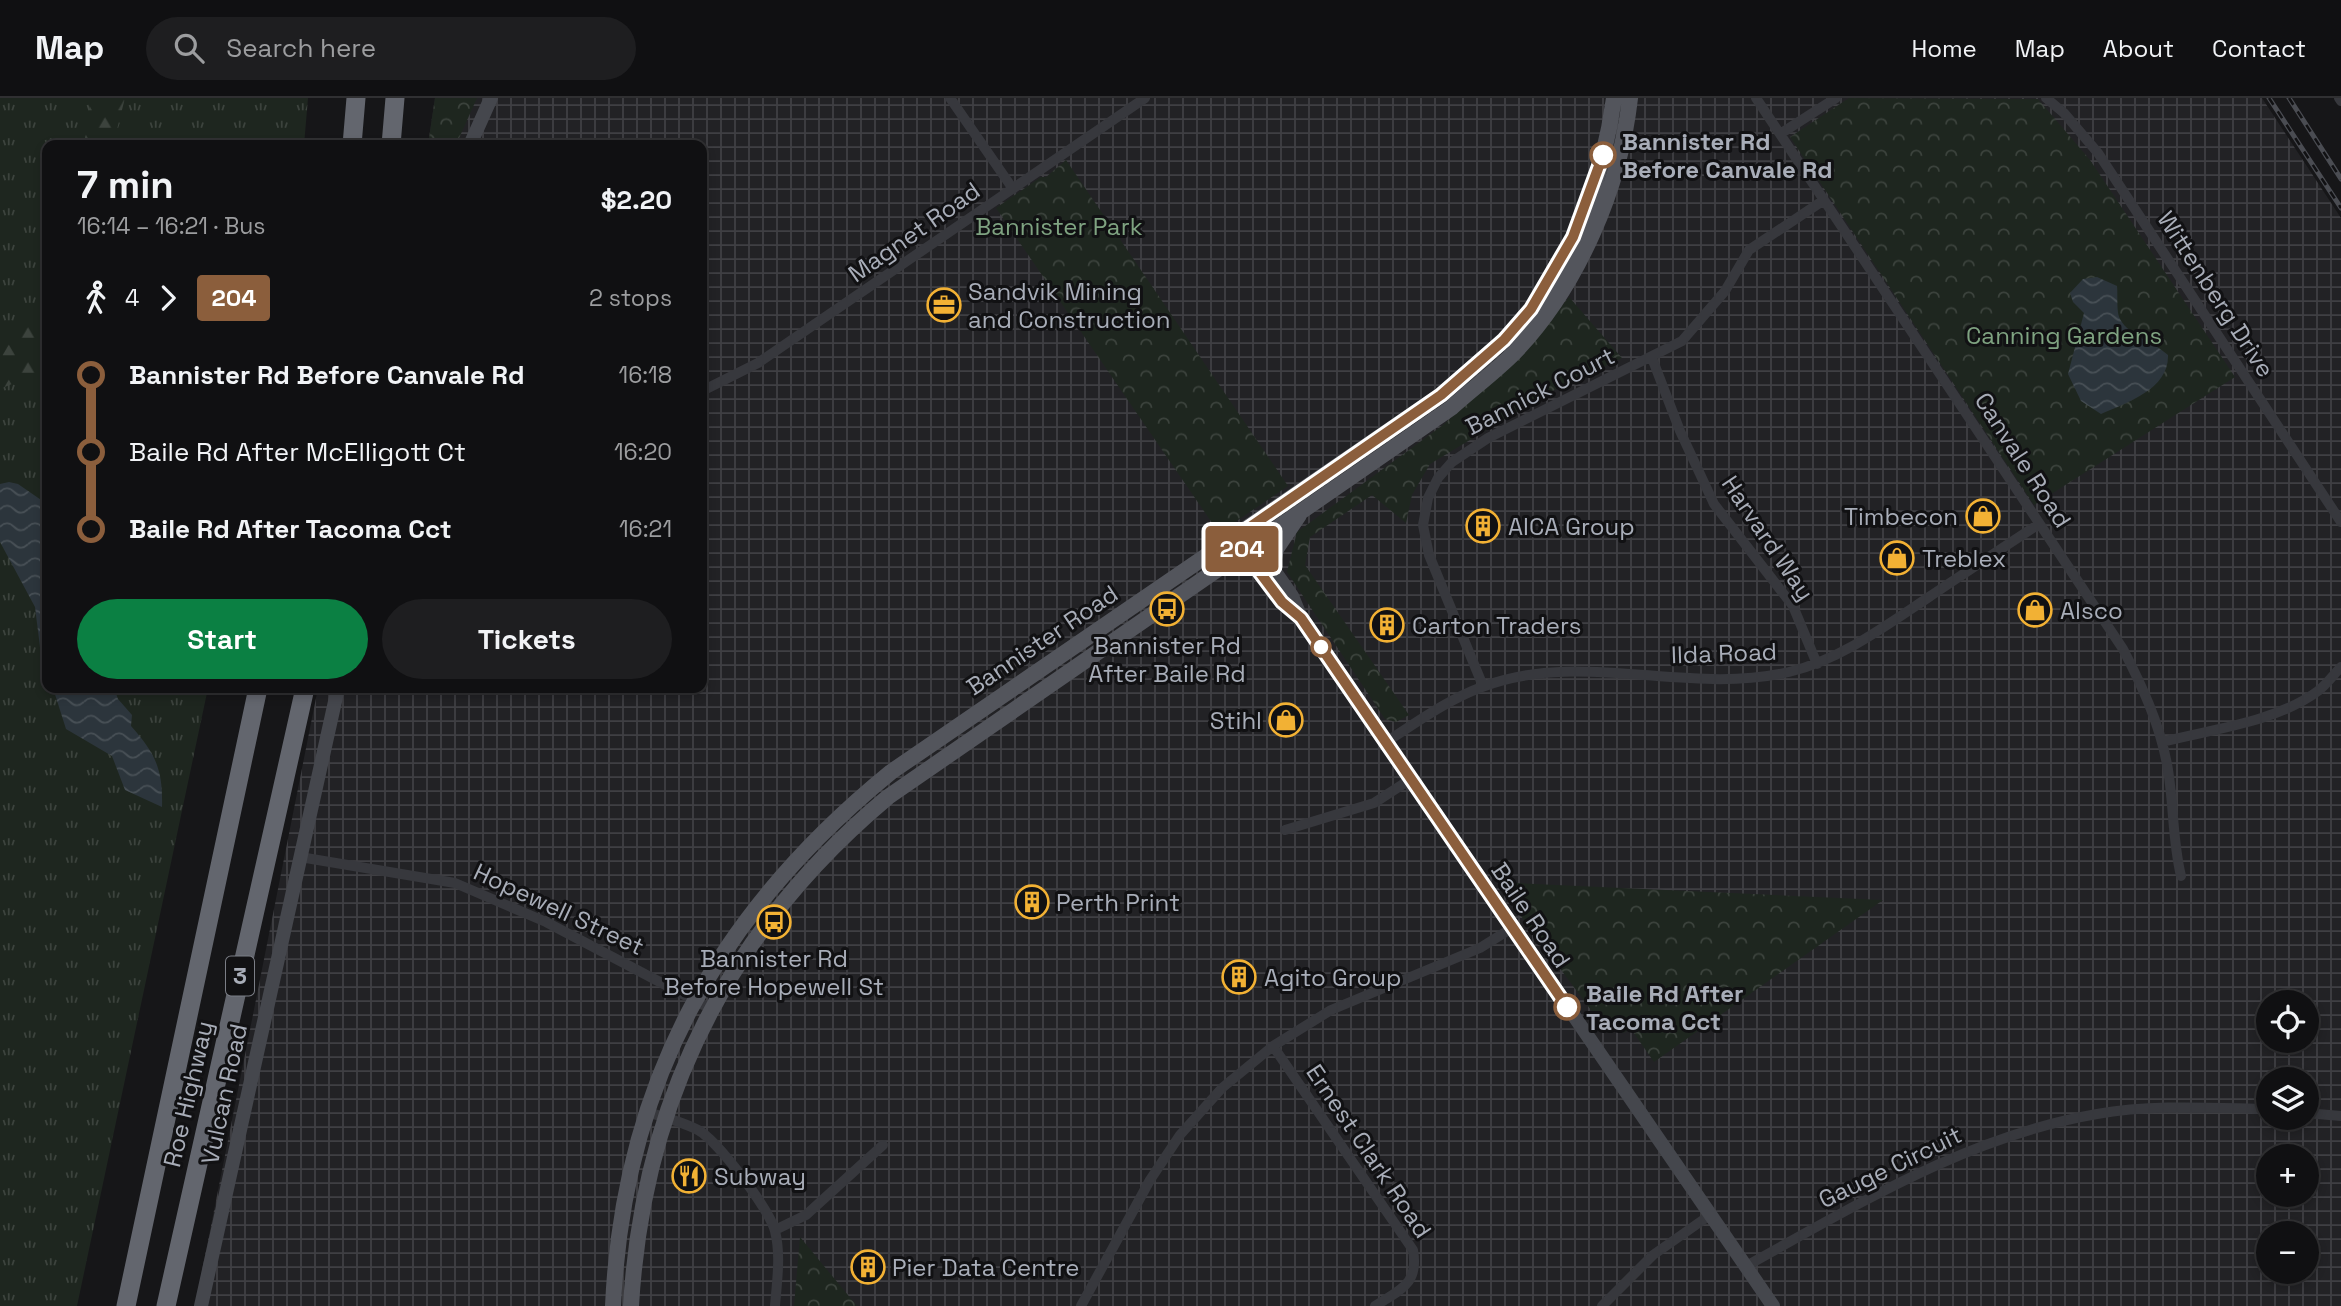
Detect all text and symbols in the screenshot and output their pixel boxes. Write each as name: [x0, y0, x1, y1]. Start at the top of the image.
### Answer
search box: [146, 17, 636, 80]
text: Map: [35, 27, 104, 69]
icon: search: [170, 29, 208, 67]
text: Search here: [226, 31, 376, 65]
text: Home: [1911, 33, 1977, 64]
text: Map: [2015, 33, 2065, 64]
text: About: [2103, 33, 2174, 64]
text: Contact: [2212, 33, 2306, 64]
place label: Bannister Rd Before Canvale Rd: [1622, 126, 1833, 185]
marker: Bannister Rd Before Canvale Rd: [1590, 142, 1616, 168]
text: 7 min: [77, 161, 174, 209]
street label: Magnet Road: [842, 175, 986, 289]
text: $2.20: [601, 183, 672, 217]
street label: Wittenberg Drive: [2151, 205, 2281, 383]
text: 16:14 – 16:21 · Bus: [77, 211, 265, 241]
park label: Bannister Park: [975, 211, 1143, 242]
place label: Sandvik Mining and Construction: [968, 276, 1171, 335]
icon: walk: [77, 279, 115, 317]
icon: forward: [149, 279, 187, 317]
text: 204: [211, 282, 256, 313]
text: 4: [125, 283, 139, 313]
text: 2 stops: [589, 283, 672, 313]
office icon: Sandvik Mining and Construction: [925, 286, 963, 324]
park label: Canning Gardens: [1966, 320, 2162, 351]
street label: Bannick Court: [1460, 340, 1620, 442]
text: Bannister Rd Before Canvale Rd: [129, 358, 525, 392]
text: 16:18: [619, 360, 672, 390]
street label: Canvale Road: [1968, 387, 2078, 533]
text: Baile Rd After McElligott Ct: [129, 435, 466, 469]
text: 16:20: [614, 437, 672, 467]
street label: Harvard Way: [1715, 470, 1821, 606]
shop icon: Timbecon: [1964, 497, 2002, 535]
place label: Timbecon: [1844, 501, 1958, 532]
building icon: AICA Group: [1464, 507, 1502, 545]
place label: AICA Group: [1508, 511, 1635, 542]
text: Baile Rd After Tacoma Cct: [129, 512, 452, 546]
text: 16:21: [619, 514, 672, 544]
line badge: 204: [1202, 526, 1282, 572]
text: 204: [1219, 533, 1265, 564]
shop icon: Treblex: [1878, 539, 1916, 577]
place label: Treblex: [1922, 543, 2006, 574]
street label: Bannister Road: [960, 578, 1124, 702]
bus stop icon: Bannister Rd After Baile Rd: [1148, 590, 1186, 628]
shop icon: Alsco: [2016, 591, 2054, 629]
place label: Alsco: [2060, 595, 2123, 626]
button: Start: [77, 599, 368, 679]
button: Tickets: [382, 599, 672, 679]
building icon: Carton Traders: [1368, 606, 1406, 644]
place label: Carton Traders: [1412, 610, 1582, 641]
place label: Bannister Rd After Baile Rd: [1088, 630, 1246, 689]
street label: Ilda Road: [1670, 636, 1778, 670]
unlabelled marker: [1311, 637, 1331, 657]
shop icon: Stihl: [1267, 701, 1305, 739]
place label: Stihl: [1210, 705, 1262, 736]
street label: Hopewell Street: [469, 856, 649, 962]
street label: Baile Road: [1484, 856, 1578, 974]
building icon: Perth Print: [1013, 883, 1051, 921]
place label: Perth Print: [1056, 887, 1180, 918]
bus stop icon: Bannister Rd Before Hopewell St: [755, 903, 793, 941]
place label: Bannister Rd Before Hopewell St: [664, 943, 884, 1002]
road number: 3: [226, 956, 254, 996]
building icon: Agito Group: [1220, 958, 1258, 996]
place label: Agito Group: [1264, 962, 1401, 993]
place label: Baile Rd After Tacoma Cct: [1586, 978, 1744, 1037]
map controls: [2256, 990, 2319, 1284]
button: locate: [2256, 990, 2319, 1053]
marker: Baile Rd After Tacoma Cct: [1554, 994, 1580, 1020]
street label: Roe Highway: [156, 1018, 220, 1170]
street label: Vulcan Road: [194, 1021, 254, 1167]
street label: Ernest Clark Road: [1299, 1058, 1439, 1244]
button: layers: [2256, 1067, 2319, 1130]
street label: Gauge Circuit: [1813, 1119, 1967, 1215]
button: +: [2256, 1144, 2319, 1207]
restaurant icon: Subway: [670, 1157, 708, 1195]
place label: Subway: [714, 1161, 806, 1192]
button: −: [2256, 1221, 2319, 1284]
building icon: Pier Data Centre: [849, 1248, 887, 1286]
place label: Pier Data Centre: [892, 1252, 1079, 1283]

